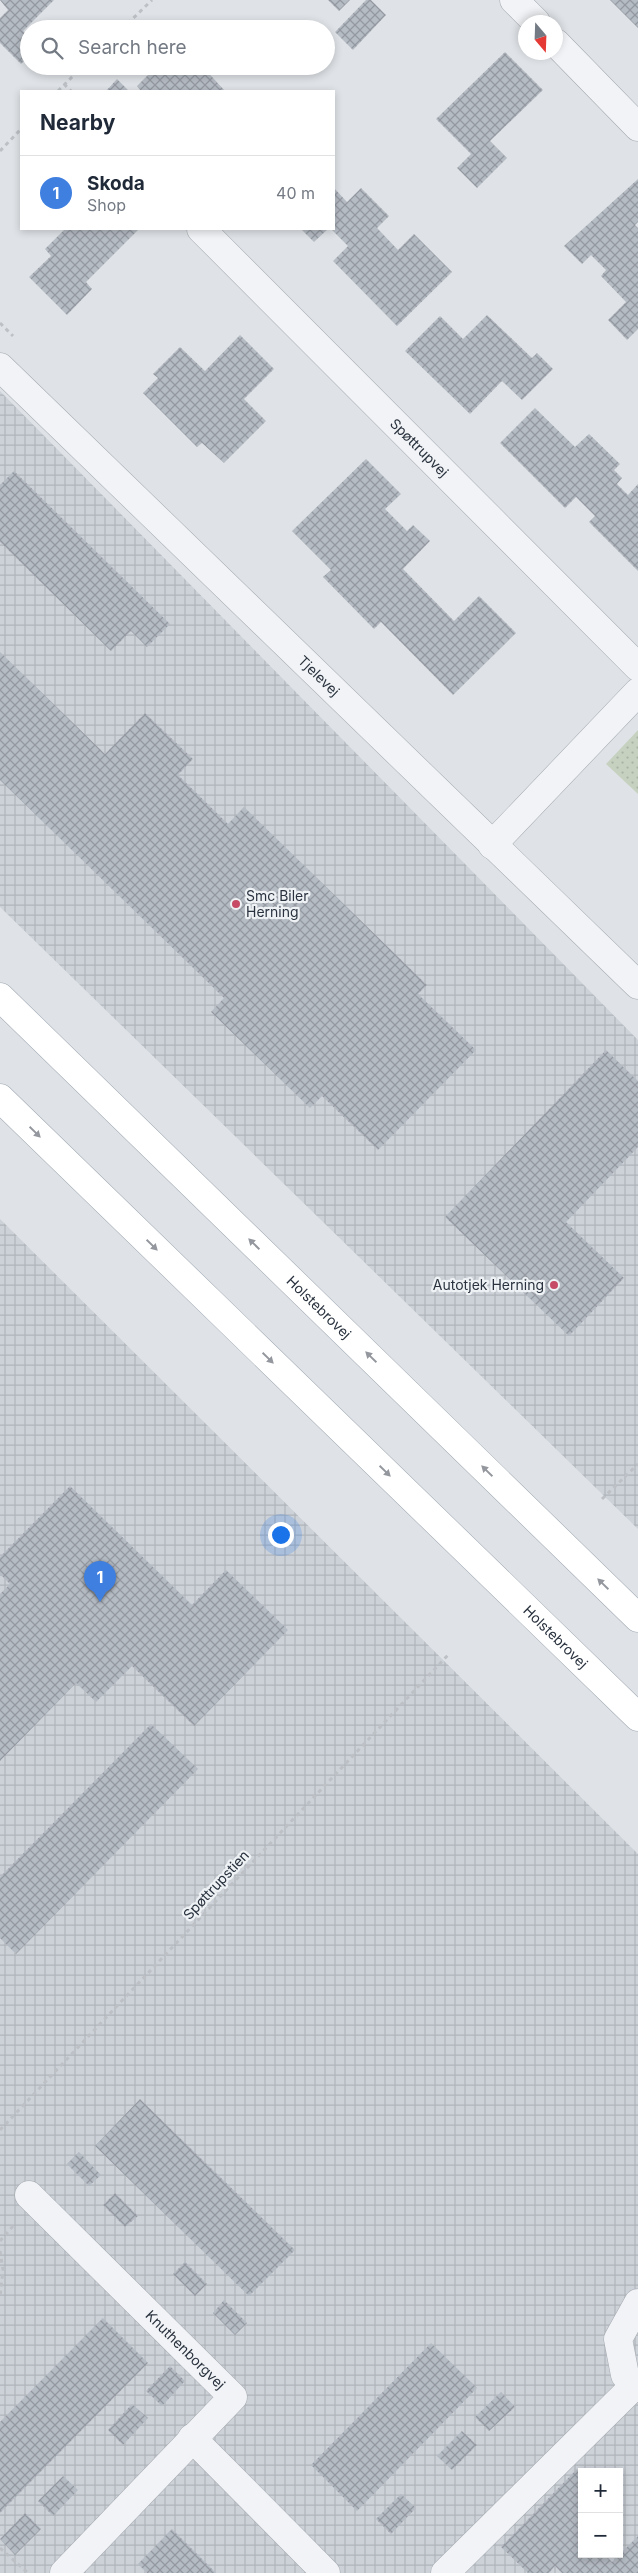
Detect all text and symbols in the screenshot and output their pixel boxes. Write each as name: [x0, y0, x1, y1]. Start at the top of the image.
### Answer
north arrow: [518, 15, 563, 60]
search box: [20, 20, 335, 75]
icon: search: [38, 34, 66, 62]
text: Search here: [78, 36, 187, 59]
text: Nearby: [40, 110, 115, 135]
text: Skoda: [87, 172, 145, 195]
text: 1: [53, 183, 59, 203]
text: 40 m: [276, 183, 315, 203]
text: Shop: [87, 195, 126, 215]
street label: Spøttrupvej: [387, 415, 452, 480]
street label: Tjelevej: [295, 652, 344, 699]
place label: Smc Biler Herning: [246, 887, 309, 920]
marker: Smc Biler Herning: [230, 898, 242, 910]
one-way arrow: [29, 1126, 41, 1138]
one-way arrow: [248, 1238, 260, 1250]
one-way arrow: [145, 1239, 157, 1251]
street label: Holstebrovej: [284, 1272, 355, 1342]
place label: Autotjek Herning: [433, 1276, 544, 1293]
marker: Autotjek Herning: [548, 1279, 560, 1291]
one-way arrow: [365, 1351, 377, 1363]
one-way arrow: [262, 1352, 274, 1364]
one-way arrow: [379, 1465, 391, 1477]
one-way arrow: [481, 1465, 493, 1477]
your location: [268, 1522, 294, 1548]
pin: 1: [84, 1561, 116, 1602]
one-way arrow: [597, 1578, 609, 1590]
street label: Holstebrovej: [520, 1602, 592, 1672]
street label: Spøttrupstien: [179, 1846, 252, 1923]
street label: Knuthenborgvej: [142, 2306, 229, 2392]
map controls: [578, 2468, 623, 2558]
button: +: [578, 2468, 623, 2513]
button: −: [578, 2513, 623, 2558]

